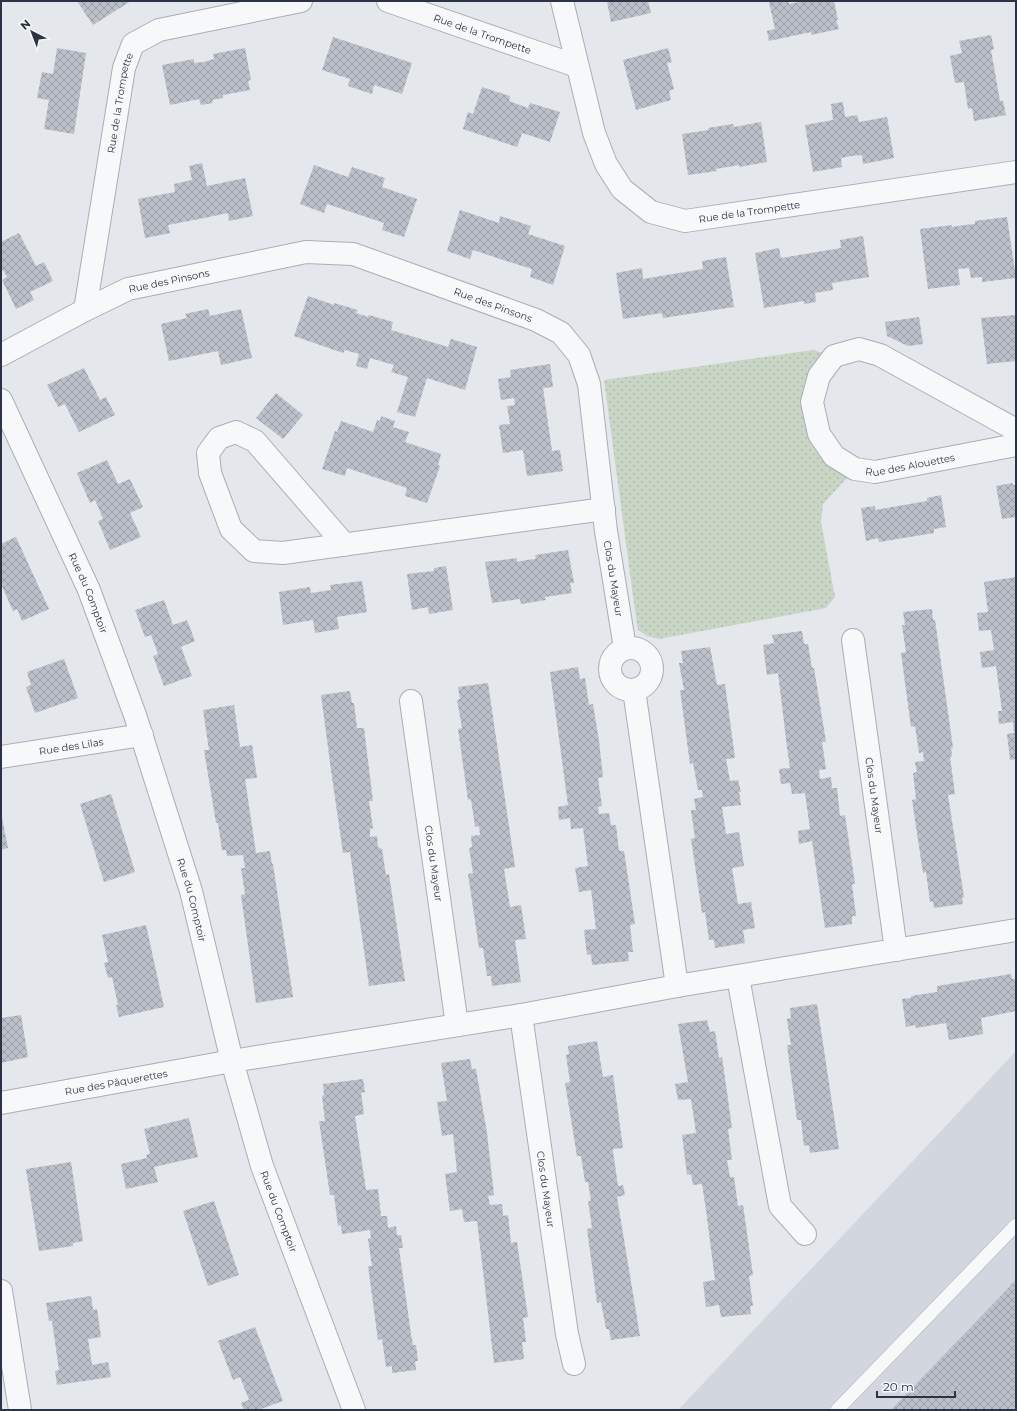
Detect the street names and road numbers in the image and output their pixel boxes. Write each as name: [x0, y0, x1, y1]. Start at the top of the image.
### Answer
street label: Rue de la Trompette: [432, 11, 533, 57]
street label: Rue de la Trompette: [104, 51, 136, 154]
street label: Rue de la Trompette: [698, 198, 801, 226]
street label: Rue des Pinsons: [127, 266, 211, 296]
street label: Rue des Pinsons: [452, 285, 534, 325]
street label: Rue des Alouettes: [864, 451, 956, 479]
street label: Clos du Mayeur: [601, 540, 626, 618]
street label: Rue du Comptoir: [66, 551, 110, 635]
street label: Rue des Lilas: [38, 735, 104, 758]
street label: Clos du Mayeur: [862, 757, 886, 835]
street label: Clos du Mayeur: [422, 824, 445, 903]
street label: Rue du Comptoir: [174, 856, 209, 943]
street label: Rue des Pâquerettes: [64, 1067, 169, 1098]
street label: Clos du Mayeur: [534, 1150, 558, 1228]
street label: Rue du Comptoir: [257, 1169, 300, 1254]

